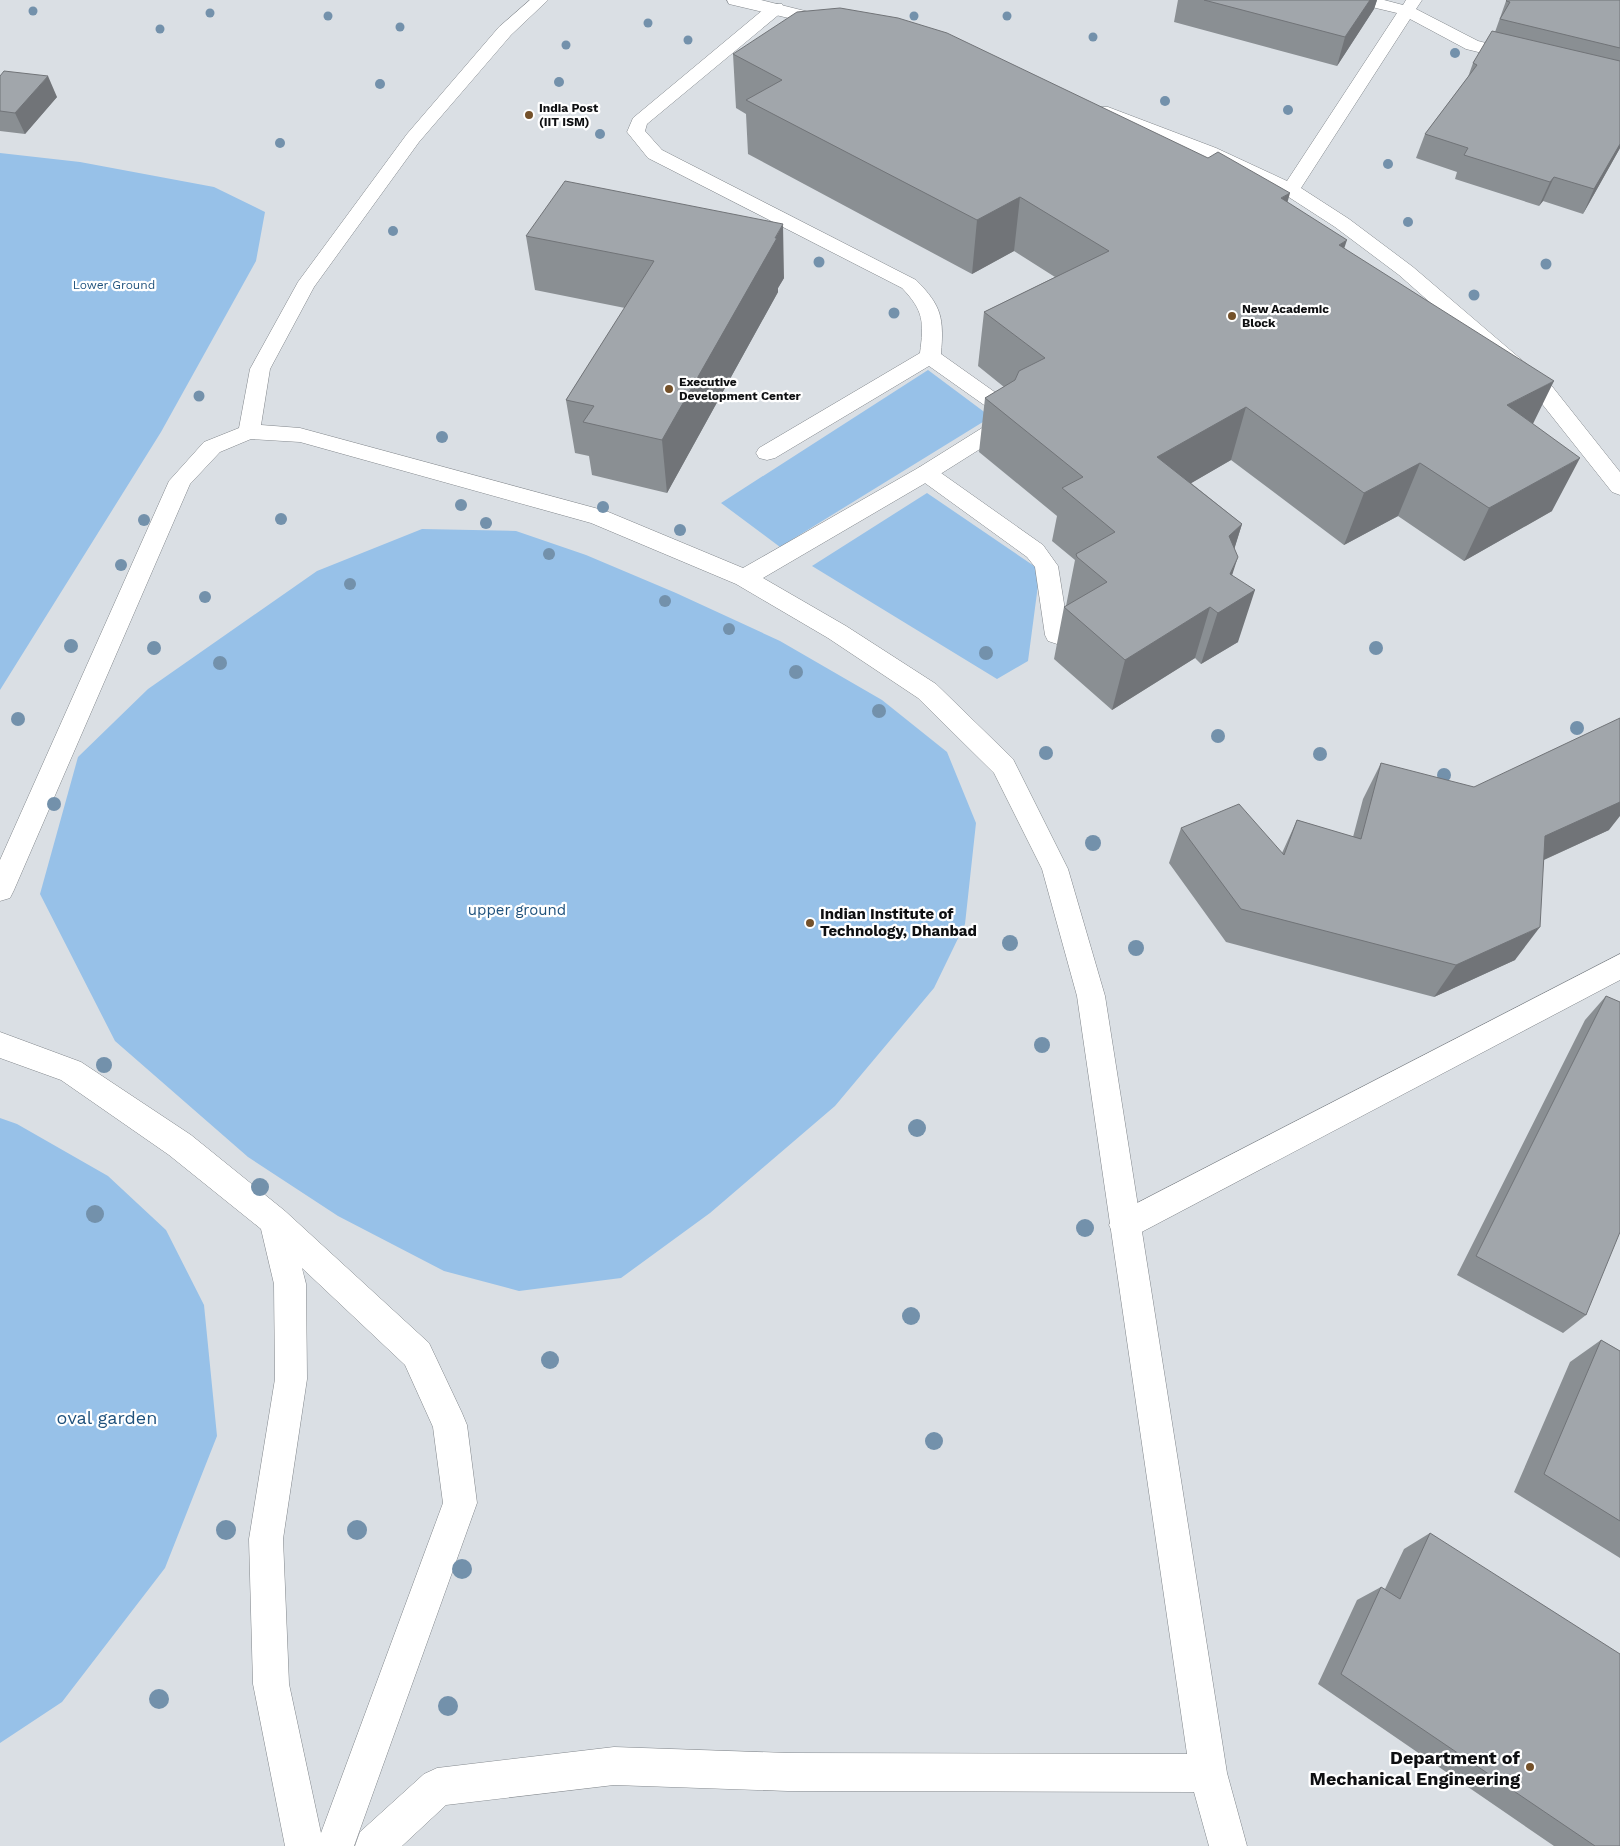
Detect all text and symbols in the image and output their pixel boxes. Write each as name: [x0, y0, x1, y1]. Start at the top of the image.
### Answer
place label: India Post (IIT ISM): [539, 101, 599, 129]
marker: India Post (IIT ISM): [523, 109, 535, 121]
park label: Lower Ground: [73, 278, 155, 292]
place label: New Academic Block: [1242, 302, 1329, 330]
marker: New Academic Block: [1226, 310, 1238, 322]
place label: Executive Development Center: [679, 375, 802, 403]
marker: Executive Development Center: [663, 383, 675, 395]
park label: upper ground: [468, 901, 566, 919]
place label: Indian Institute of Technology, Dhanbad: [820, 905, 977, 940]
marker: Indian Institute of Technology, Dhanbad: [804, 917, 816, 929]
park label: oval garden: [57, 1407, 157, 1428]
place label: Department of Mechanical Engineering: [1310, 1747, 1521, 1789]
marker: Department of Mechanical Engineering: [1524, 1761, 1536, 1773]

